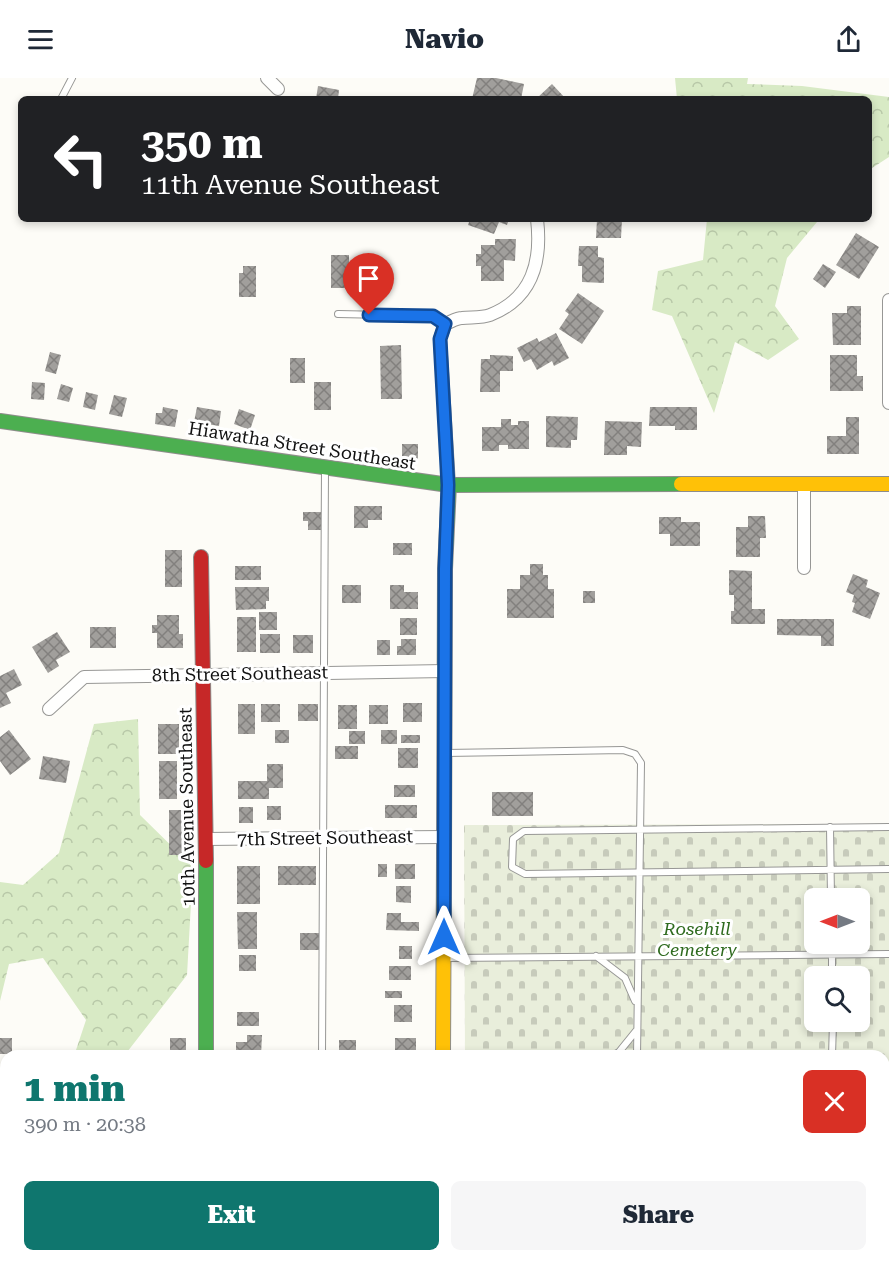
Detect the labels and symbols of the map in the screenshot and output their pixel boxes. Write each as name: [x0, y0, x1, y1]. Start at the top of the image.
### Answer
pin: [343, 253, 394, 315]
street label: Hiawatha Street Southeast: [187, 417, 418, 474]
street label: 8th Street Southeast: [152, 661, 328, 686]
street label: 10th Avenue Southeast: [174, 707, 199, 907]
street label: 7th Street Southeast: [237, 825, 413, 850]
north arrow: [804, 888, 870, 954]
position arrow: [412, 905, 476, 969]
park label: Rosehill Cemetery: [657, 918, 738, 960]

